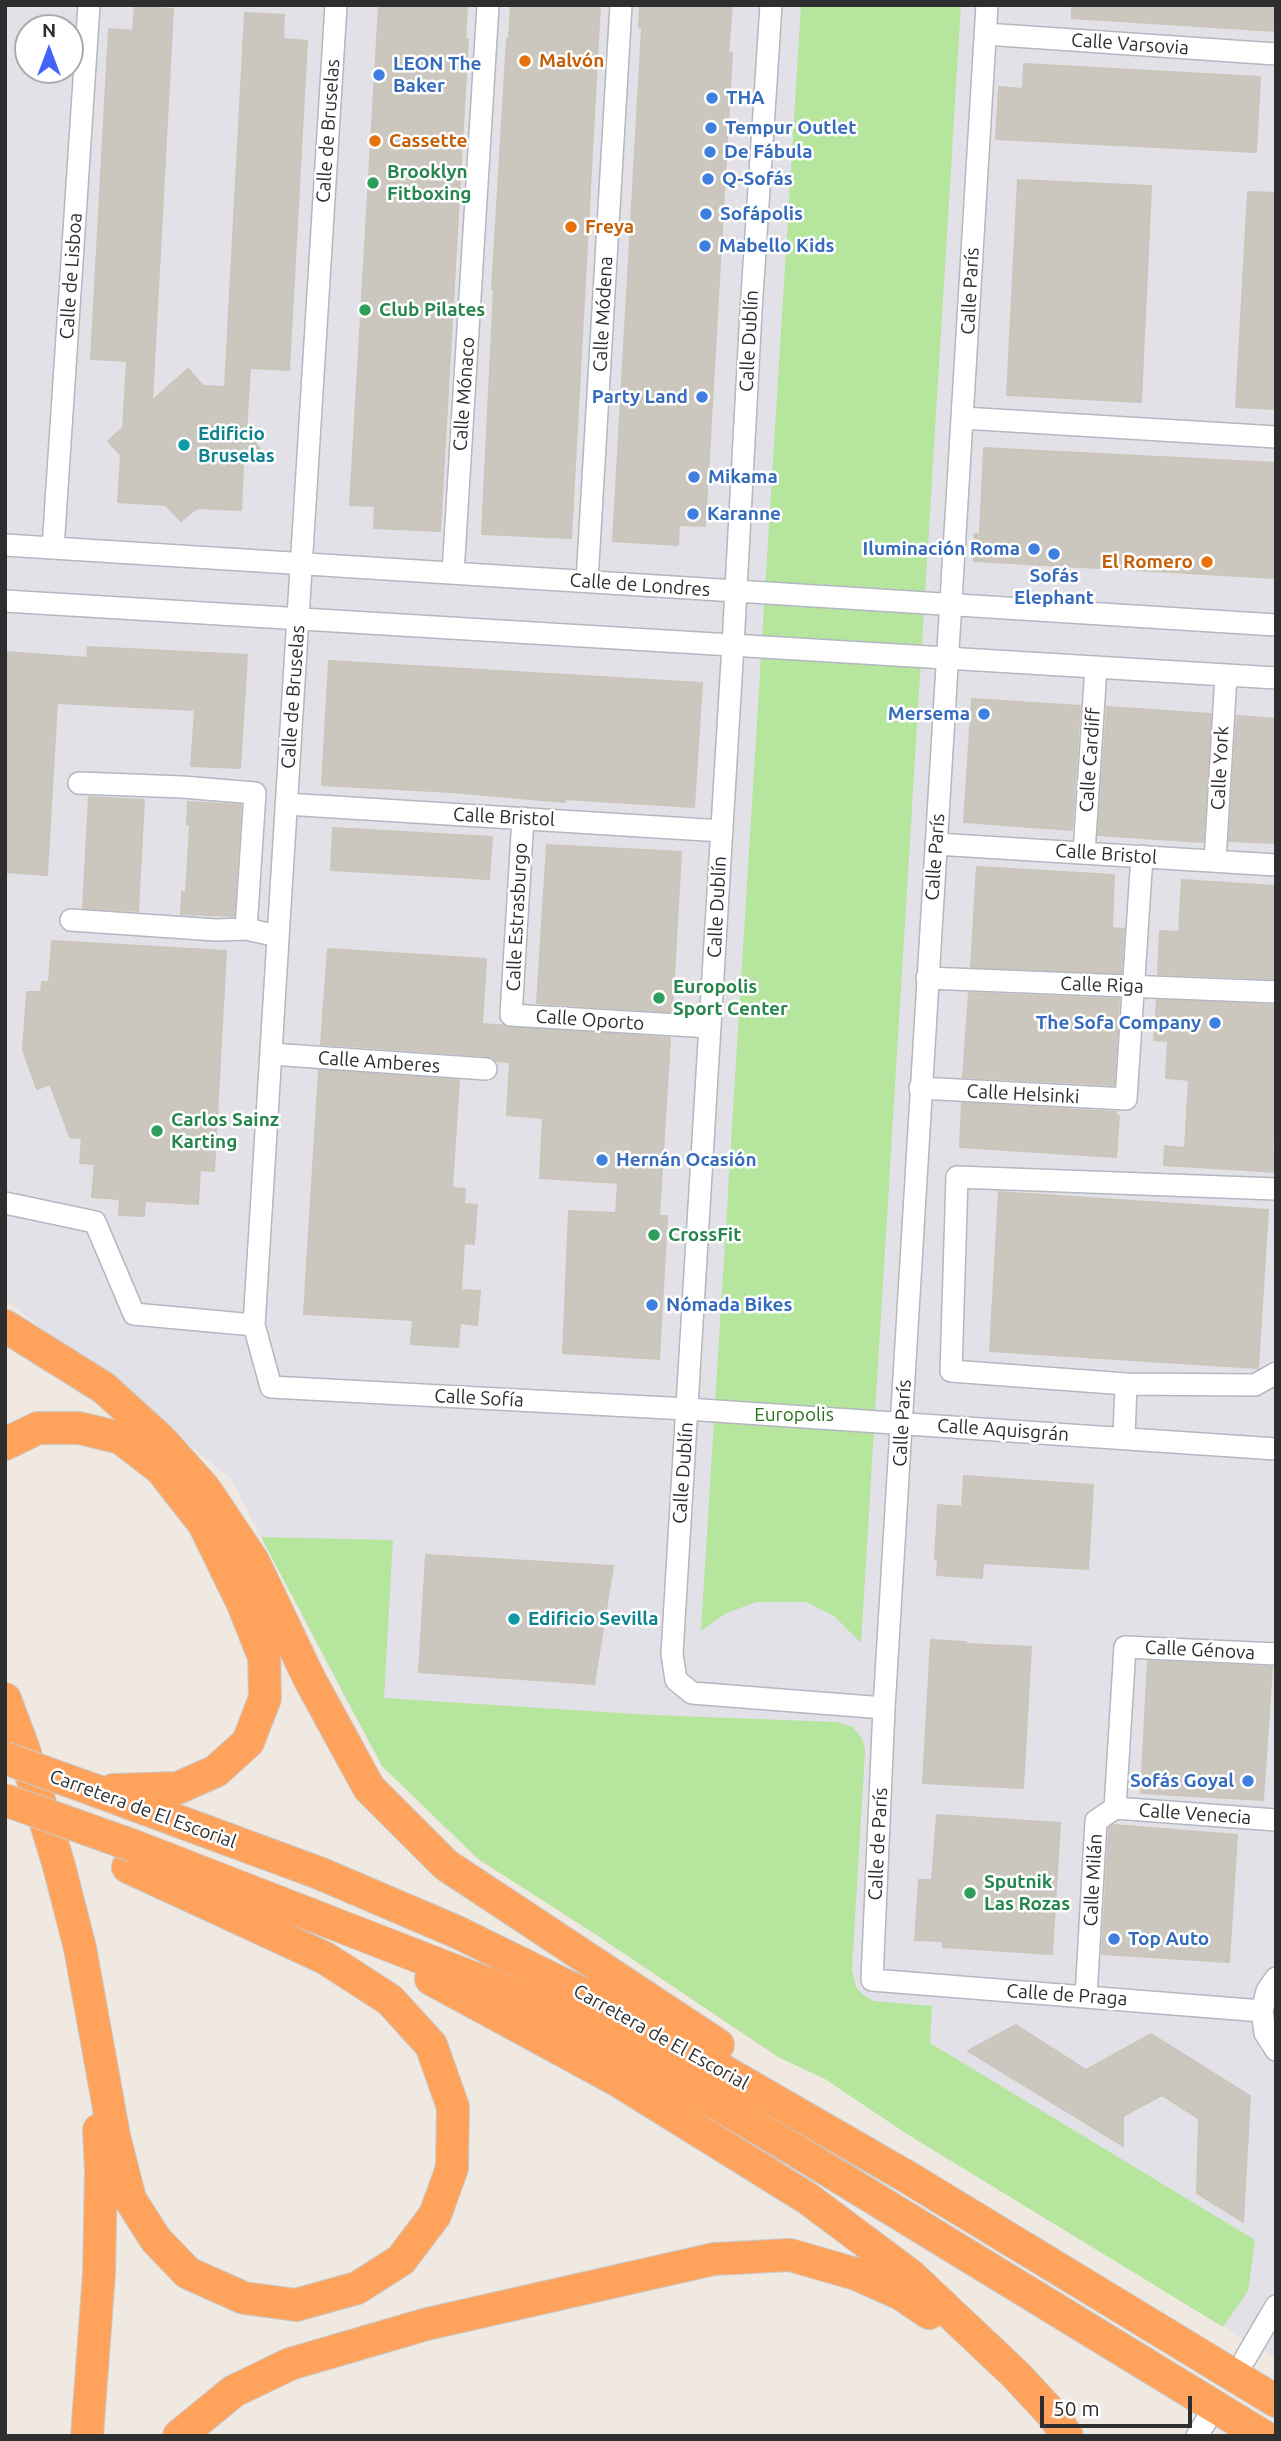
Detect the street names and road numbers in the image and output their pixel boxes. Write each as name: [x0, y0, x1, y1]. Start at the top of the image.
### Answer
street label: Calle Varsovia: [1070, 29, 1190, 59]
street label: Calle de Bruselas: [312, 58, 344, 204]
street label: Calle de Lisboa: [55, 212, 87, 340]
street label: Calle París: [956, 247, 984, 335]
street label: Calle Módena: [589, 255, 617, 373]
street label: Calle Dublín: [735, 289, 763, 393]
street label: Calle Mónaco: [449, 336, 479, 452]
street label: Calle de Londres: [569, 569, 711, 601]
street label: Calle de Bruselas: [277, 624, 309, 770]
street label: Calle Cardiff: [1075, 707, 1105, 813]
street label: Calle York: [1206, 725, 1234, 811]
street label: Calle Bristol: [453, 803, 555, 831]
street label: Calle París: [921, 813, 949, 901]
street label: Calle Bristol: [1054, 839, 1158, 869]
street label: Calle Estrasburgo: [502, 842, 532, 992]
street label: Calle Dublín: [703, 855, 731, 959]
street label: Calle Riga: [1060, 972, 1144, 998]
street label: Calle Oporto: [535, 1005, 645, 1035]
street label: Calle Amberes: [317, 1046, 441, 1078]
street label: Calle Helsinki: [966, 1080, 1080, 1108]
street label: Calle París: [888, 1379, 916, 1467]
street label: Calle Sofía: [434, 1384, 524, 1412]
street label: Calle Aquisgrán: [936, 1414, 1070, 1446]
street label: Calle Dublín: [668, 1421, 698, 1525]
street label: Calle Génova: [1144, 1636, 1256, 1664]
street label: Carretera de El Escorial: [47, 1765, 239, 1853]
street label: Calle de París: [864, 1787, 892, 1901]
street label: Calle Venecia: [1138, 1799, 1252, 1829]
street label: Calle Milán: [1079, 1833, 1107, 1927]
street label: Carretera de El Escorial: [569, 1979, 753, 2095]
street label: Calle de Praga: [1006, 1979, 1128, 2011]

